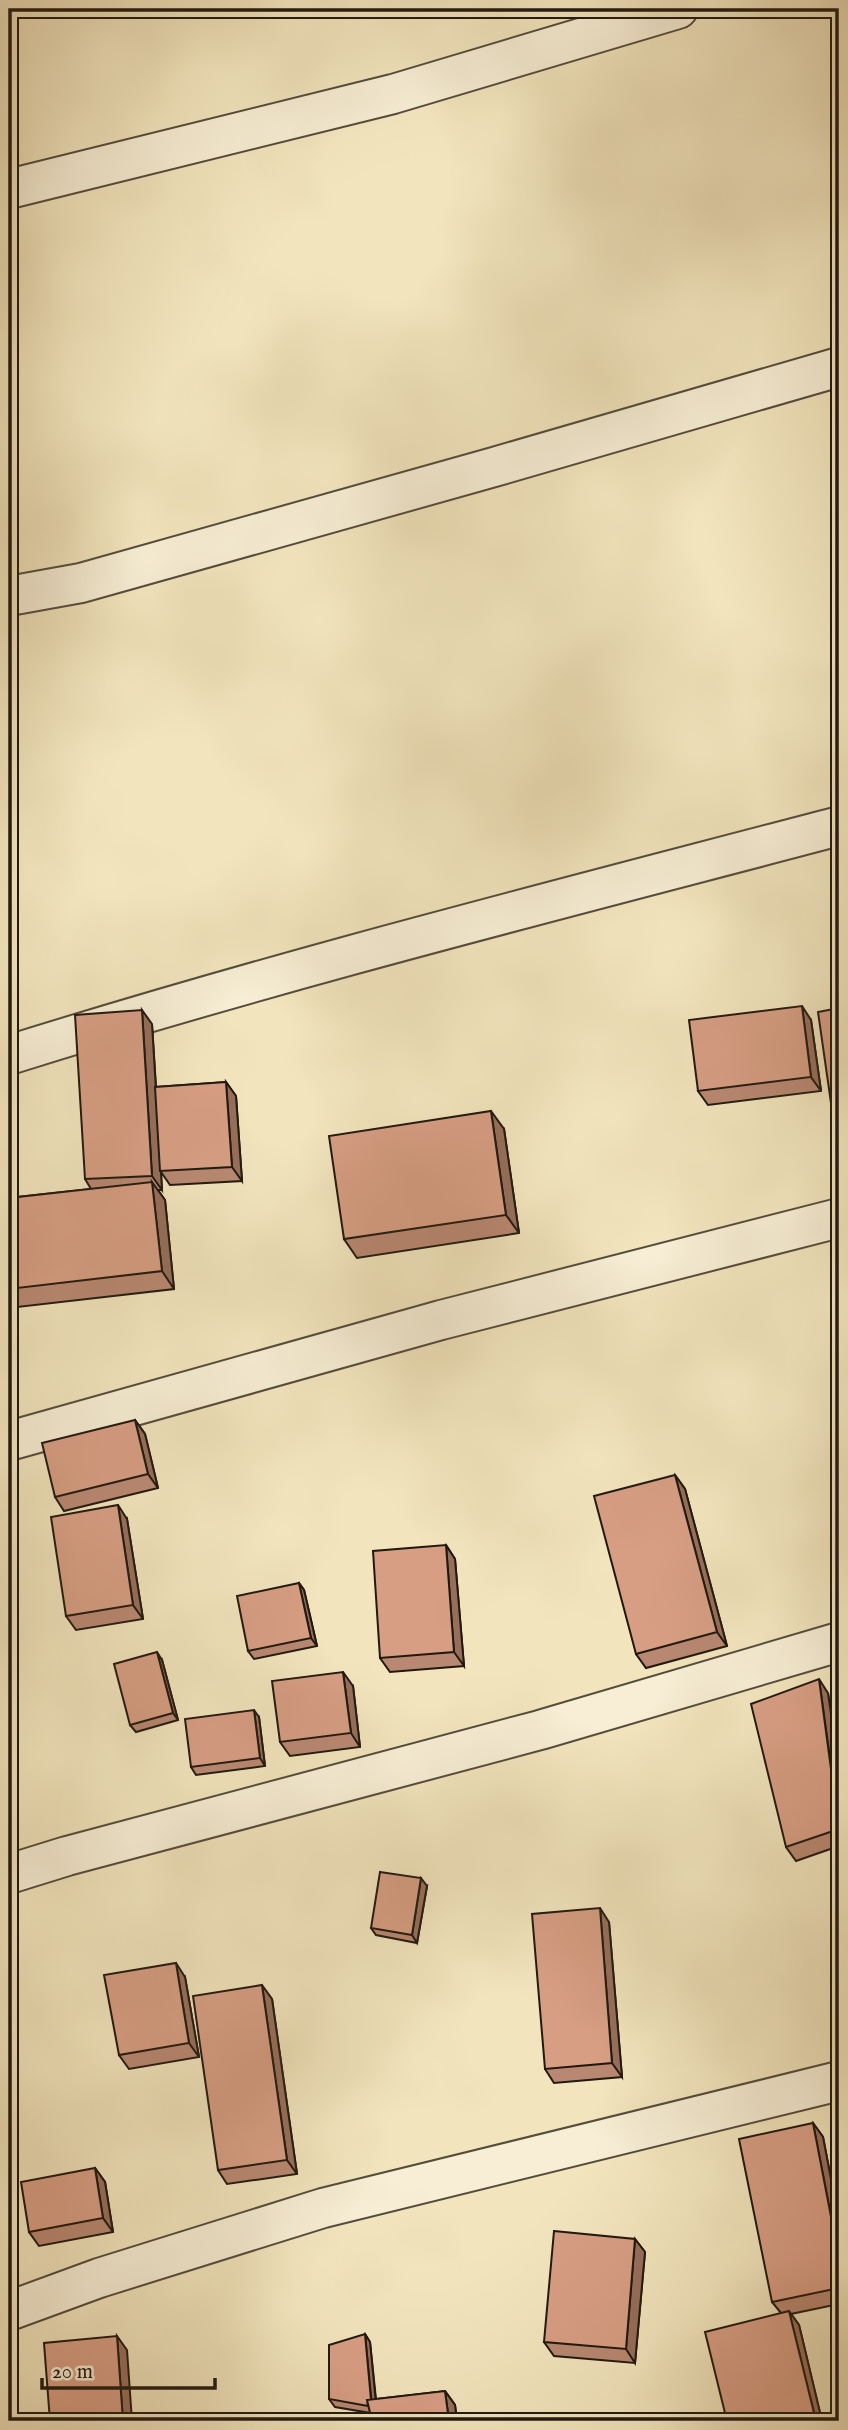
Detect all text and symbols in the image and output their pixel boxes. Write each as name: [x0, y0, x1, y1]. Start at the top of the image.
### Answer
scale bar: [42, 2346, 215, 2390]
text: 20 m: [52, 2359, 93, 2386]

